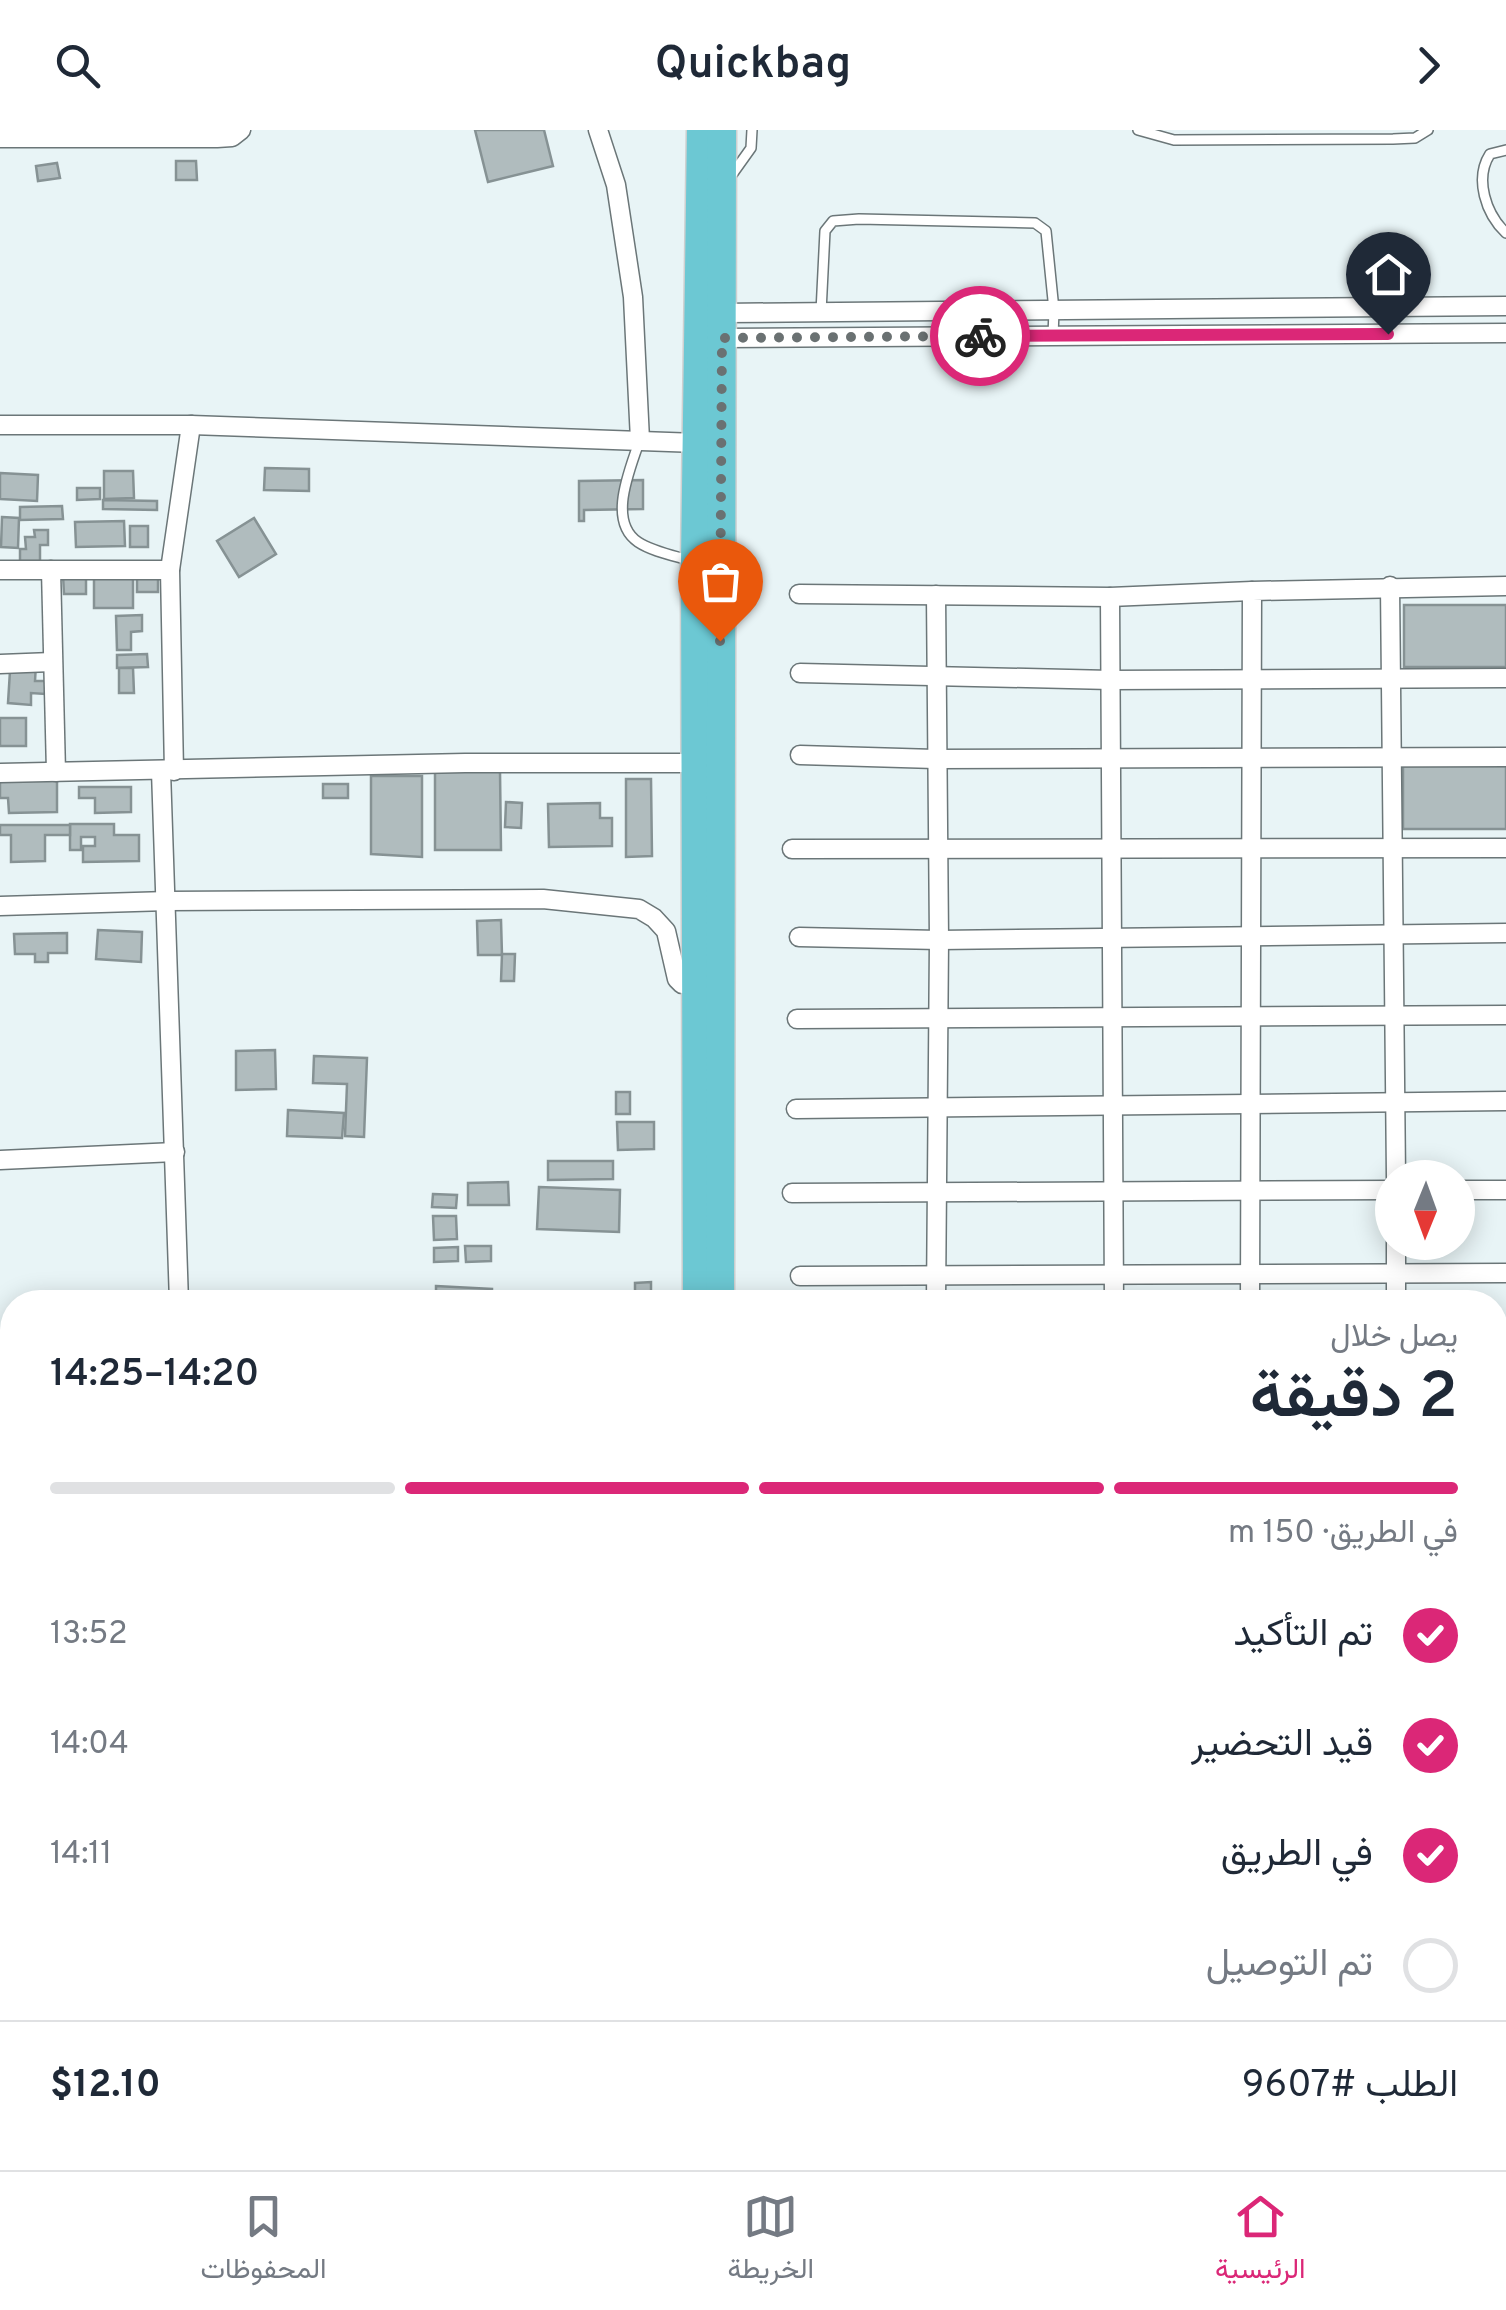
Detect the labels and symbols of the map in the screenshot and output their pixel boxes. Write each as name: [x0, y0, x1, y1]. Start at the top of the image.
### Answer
pin: [1346, 232, 1431, 335]
courier: [930, 286, 1030, 386]
pin: [678, 539, 763, 642]
north arrow: [1375, 1160, 1475, 1260]

